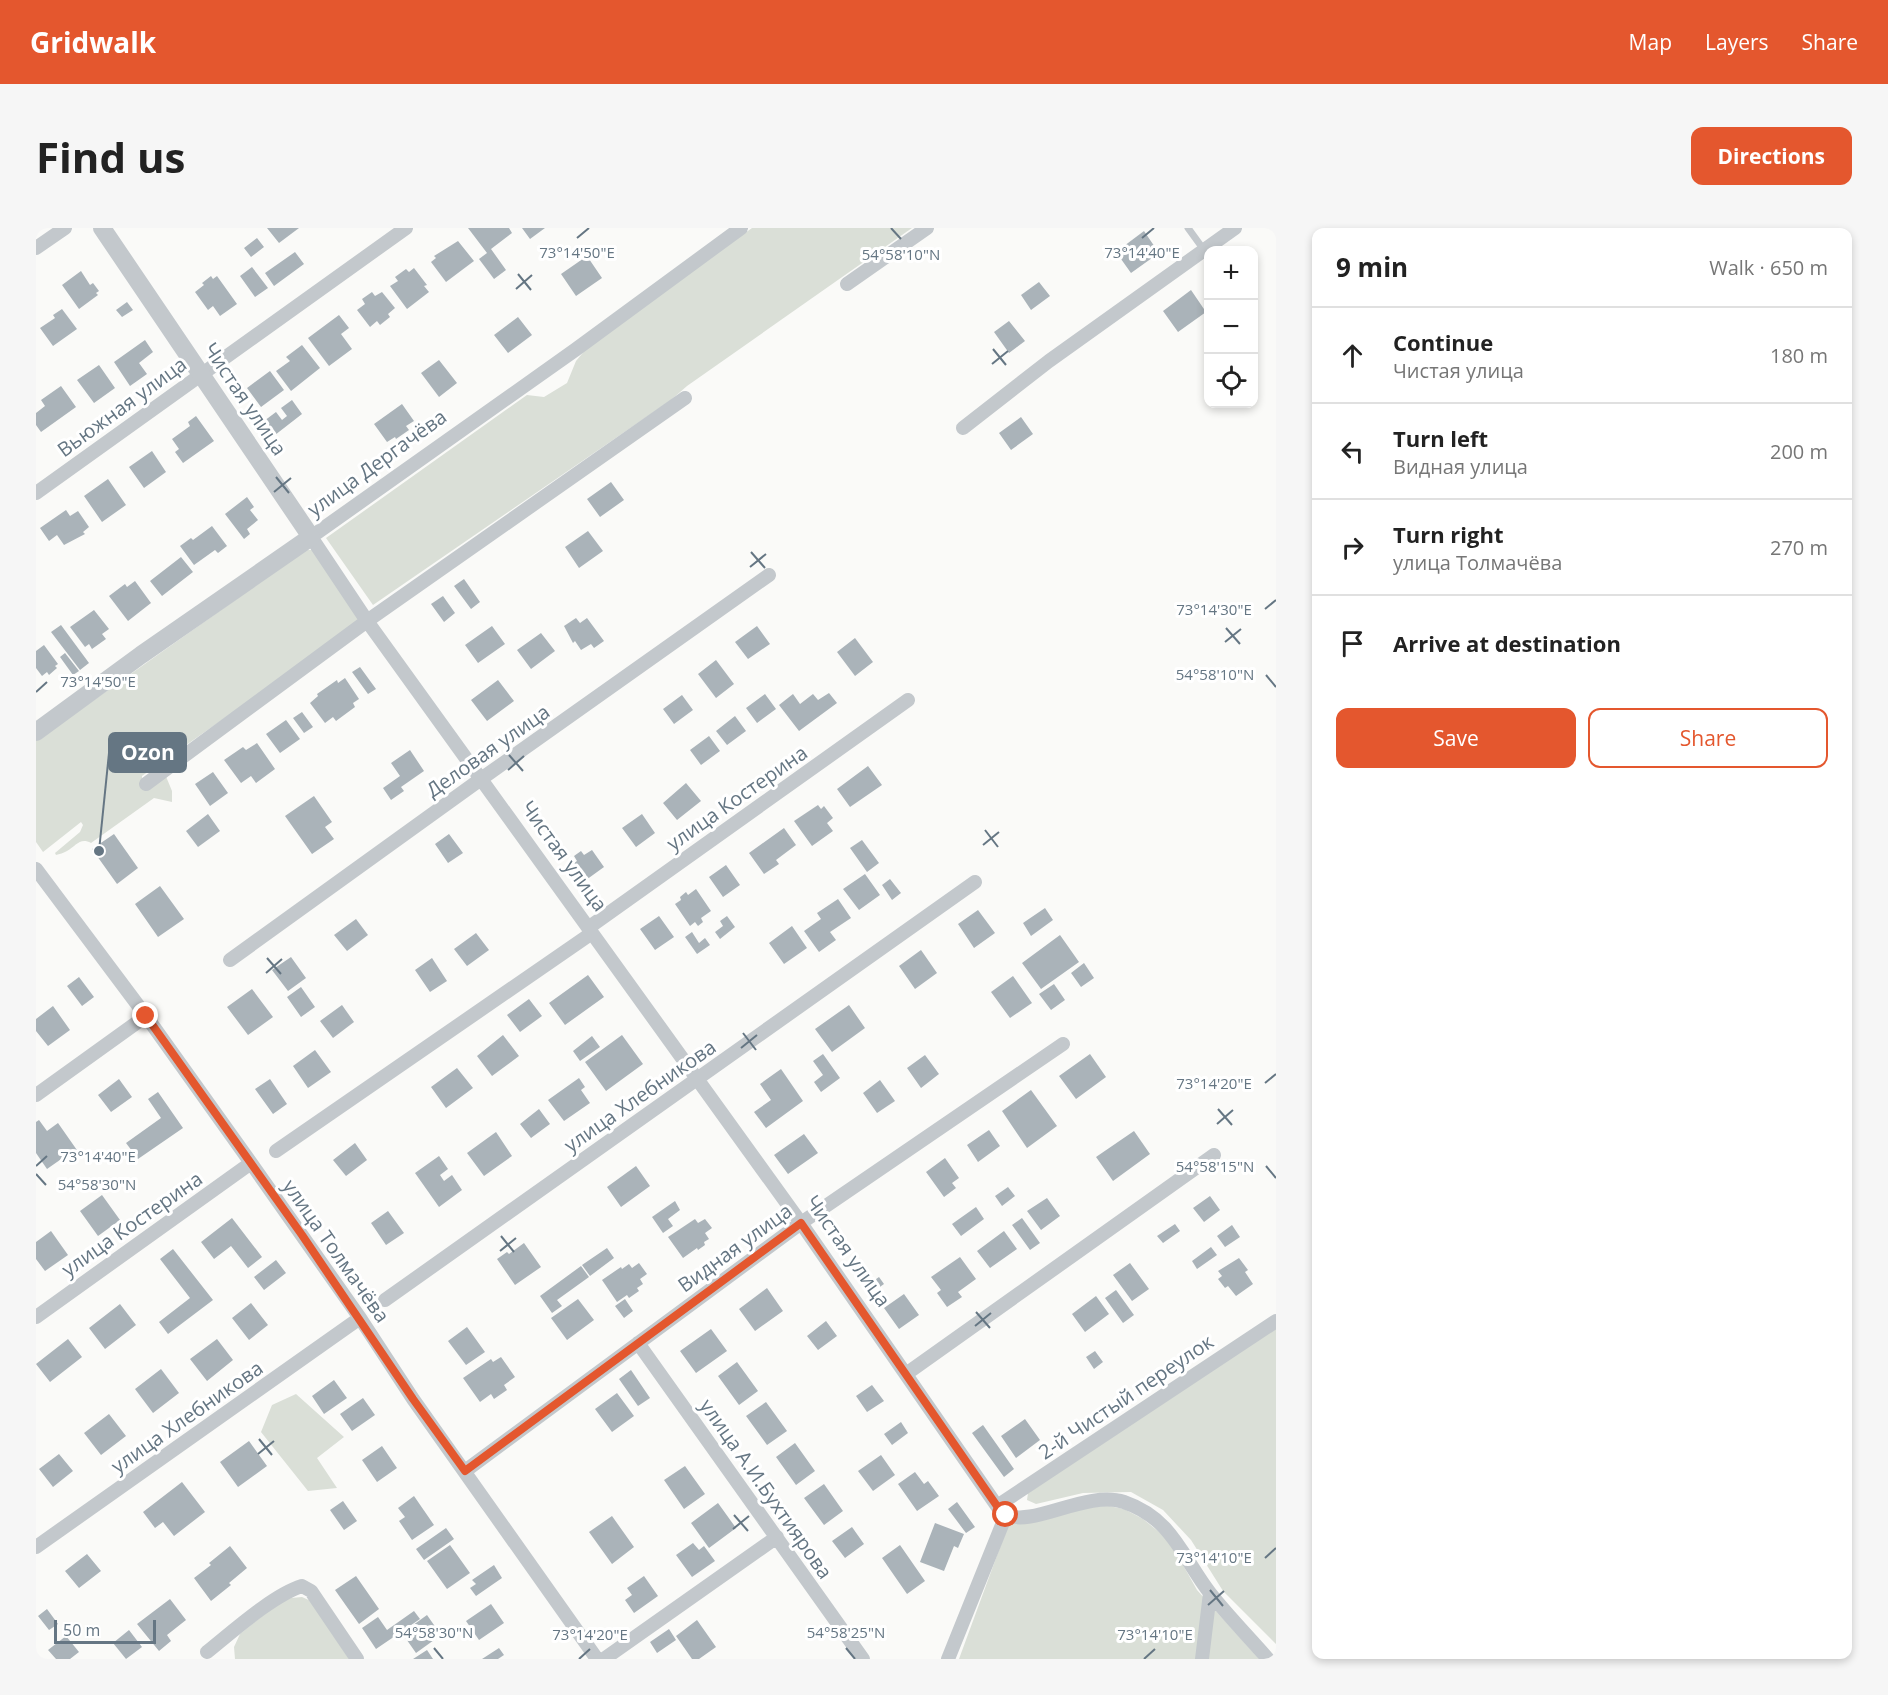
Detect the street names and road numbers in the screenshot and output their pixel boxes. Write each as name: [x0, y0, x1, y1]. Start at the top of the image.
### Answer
street label: Чистая улица: [198, 337, 293, 460]
street label: Вьюжная улица: [52, 350, 192, 463]
street label: улица Дергачёва: [302, 403, 452, 522]
street label: Деловая улица: [421, 698, 555, 803]
street label: улица Костерина: [661, 739, 813, 856]
street label: Чистая улица: [515, 795, 614, 917]
street label: улица Хлебникова: [558, 1033, 721, 1158]
street label: улица Костерина: [56, 1165, 208, 1282]
street label: улица Толмачёва: [277, 1174, 396, 1328]
street label: Чистая улица: [800, 1189, 897, 1312]
street label: Видная улица: [672, 1197, 797, 1298]
street label: 2-й Чистый переулок: [1033, 1328, 1219, 1465]
street label: улица Хлебникова: [105, 1354, 268, 1479]
street label: улица А.И.Бухтиярова: [694, 1393, 839, 1584]

